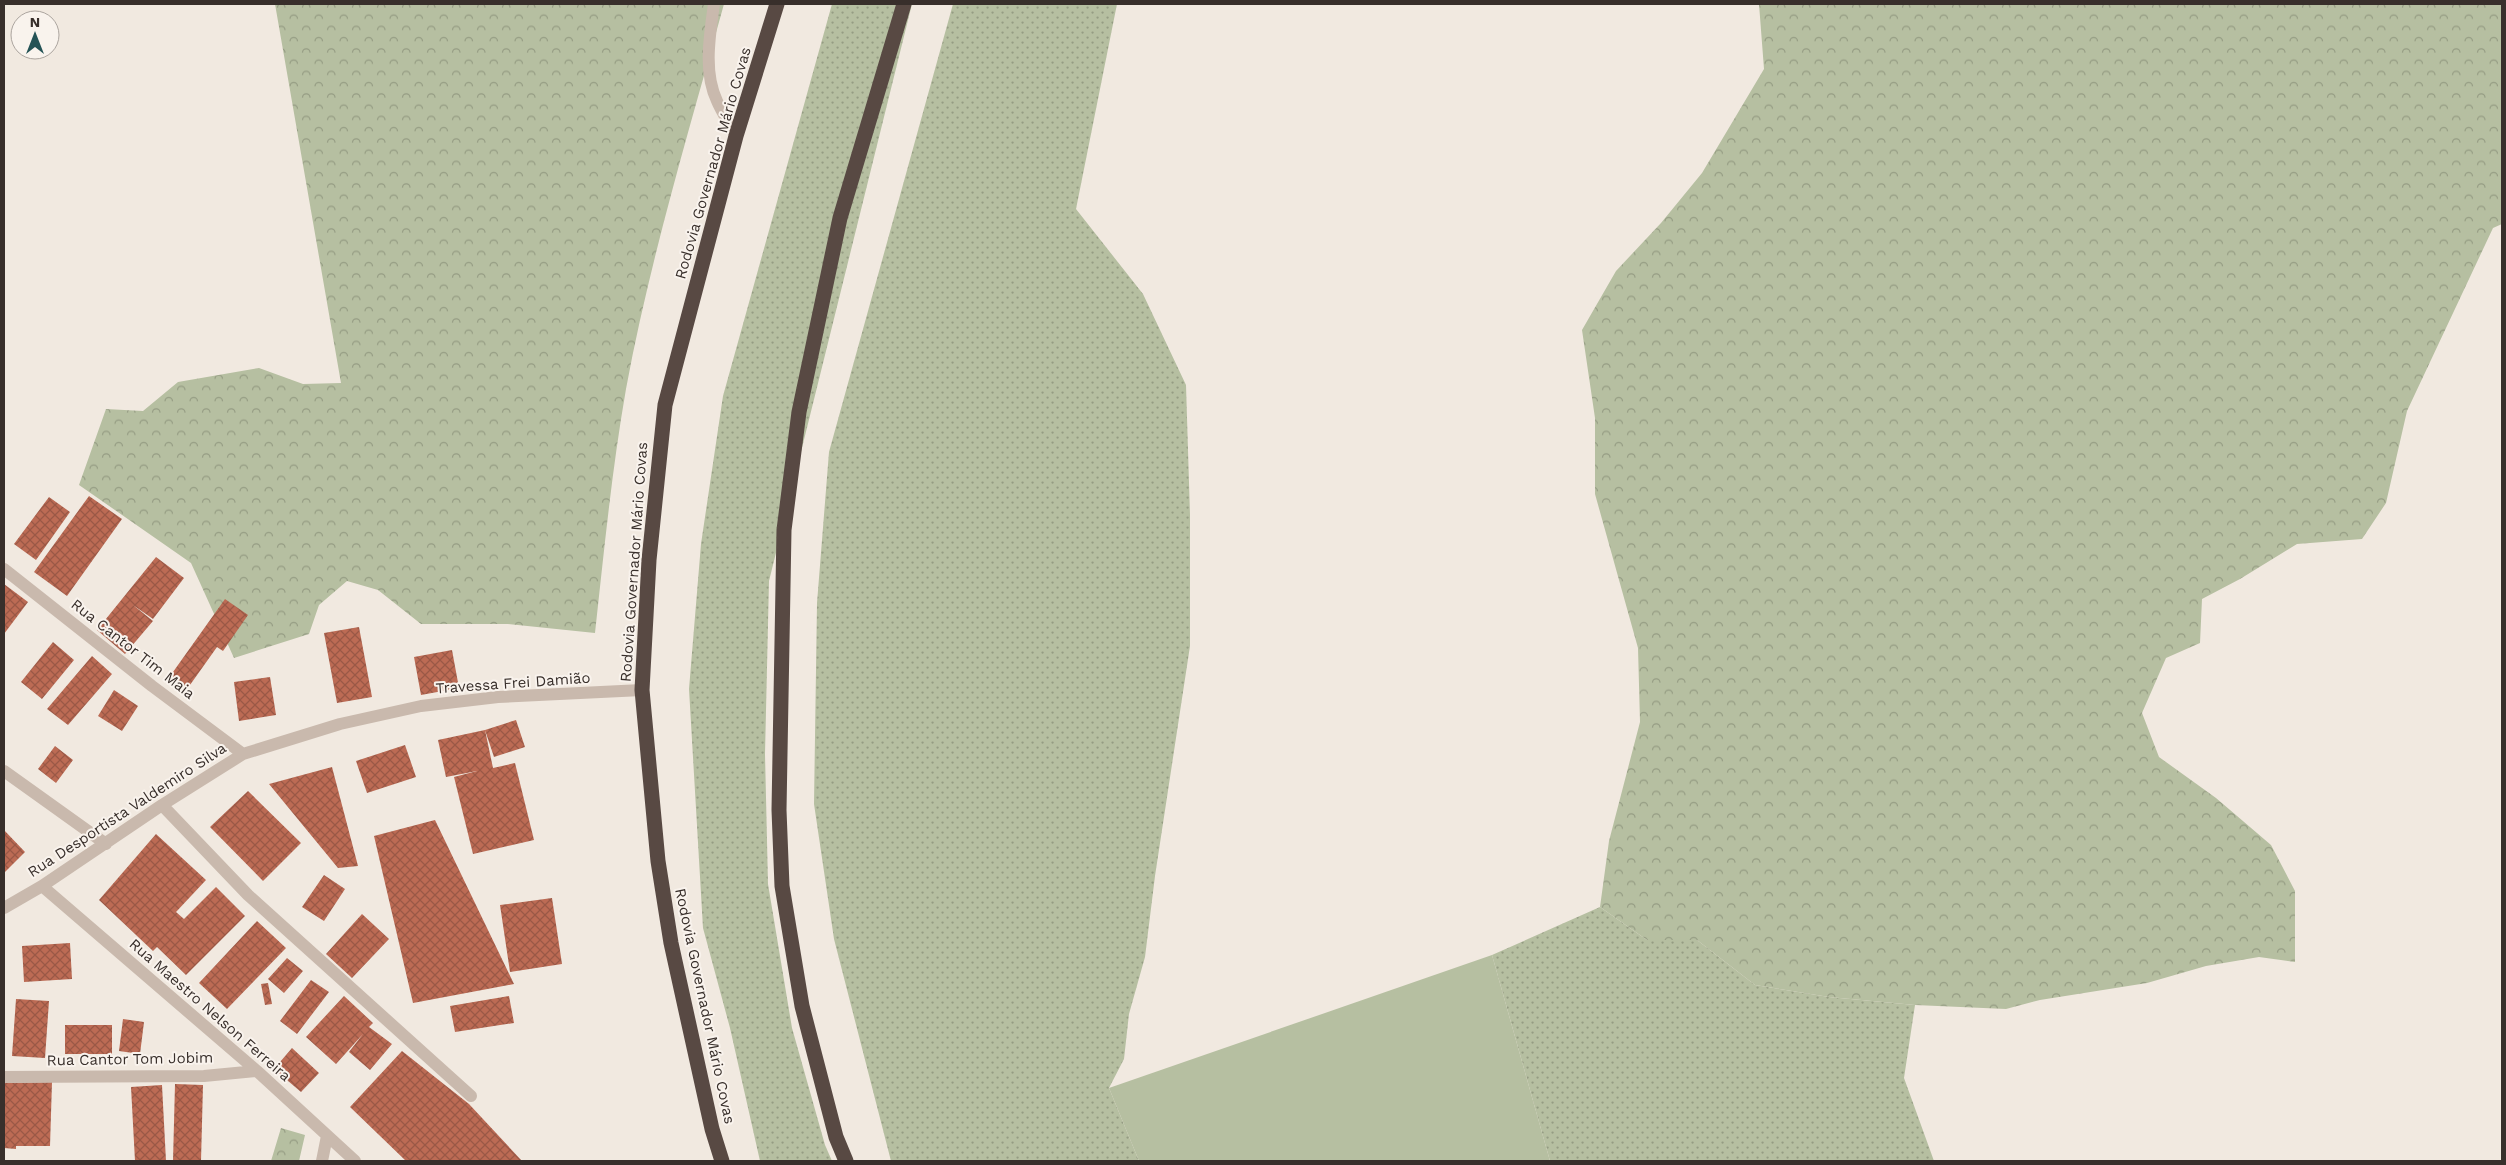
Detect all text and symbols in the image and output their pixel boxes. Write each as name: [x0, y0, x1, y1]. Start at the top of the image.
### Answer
north arrow: [10, 10, 60, 60]
text: N: [30, 14, 40, 30]
street label: Rodovia Governador Mário Covas: [671, 45, 755, 281]
street label: Rodovia Governador Mário Covas: [617, 441, 651, 683]
street label: Rua Cantor Tim Maia: [68, 595, 199, 703]
street label: Travessa Frei Damião: [435, 669, 591, 697]
street label: Rua Desportista Valdemiro Silva: [24, 739, 230, 881]
street label: Rodovia Governador Mário Covas: [671, 887, 739, 1126]
street label: Rua Maestro Nelson Ferreira: [126, 935, 295, 1085]
street label: Rua Cantor Tom Jobim: [47, 1049, 213, 1069]

